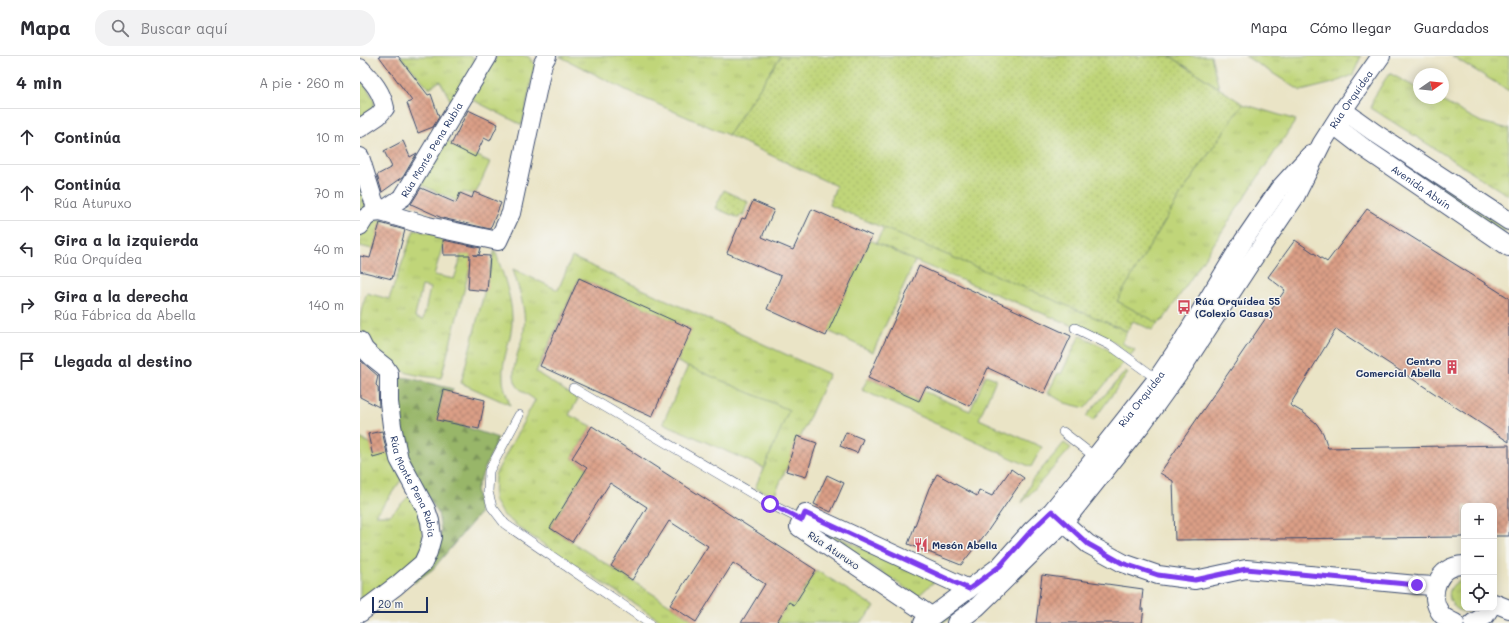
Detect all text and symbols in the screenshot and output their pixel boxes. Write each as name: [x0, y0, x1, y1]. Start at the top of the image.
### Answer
search box: [95, 10, 375, 46]
text: Mapa: [20, 15, 71, 40]
icon: search: [109, 17, 131, 39]
text: Buscar aquí: [141, 18, 228, 38]
text: Mapa: [1251, 18, 1288, 37]
text: Cómo llegar: [1310, 18, 1392, 37]
text: Guardados: [1414, 18, 1489, 37]
street label: Rúa Orquídea: [1326, 67, 1376, 131]
north arrow: [1413, 68, 1449, 104]
text: 4 min: [16, 71, 62, 93]
text: A pie · 260 m: [259, 74, 344, 91]
street label: Rúa Monte Pena Rubia: [397, 99, 466, 200]
icon: ahead: [16, 126, 38, 148]
text: Continúa: [54, 127, 121, 147]
text: 10 m: [316, 128, 344, 145]
street label: Avenida Abuín: [1389, 162, 1454, 212]
text: Continúa: [54, 174, 121, 194]
icon: ahead: [16, 182, 38, 204]
text: 70 m: [314, 184, 344, 201]
text: Rúa Aturuxo: [54, 194, 132, 211]
text: Gira a la izquierda: [54, 230, 199, 250]
icon: left: [16, 238, 38, 260]
text: 40 m: [314, 240, 344, 257]
text: Rúa Orquídea: [54, 250, 142, 267]
text: Gira a la derecha: [54, 286, 188, 306]
icon: right: [16, 294, 38, 316]
place label: Rúa Orquídea 55 (Colexio Casas): [1195, 294, 1280, 320]
text: 140 m: [308, 296, 344, 313]
bus stop icon: Rúa Orquídea 55 (Colexio Casas): [1176, 299, 1192, 315]
text: Rúa Fábrica da Abella: [54, 306, 196, 323]
icon: arrive: [16, 350, 38, 372]
text: Llegada al destino: [54, 351, 192, 371]
place label: Centro Comercial Abella: [1356, 354, 1441, 380]
building icon: Centro Comercial Abella: [1444, 359, 1460, 375]
street label: Rúa Orquídea: [1115, 368, 1168, 430]
street label: Rúa Monte Pena Rubia: [387, 435, 439, 538]
route start: [761, 495, 779, 513]
map controls: [1461, 503, 1497, 611]
button: +: [1461, 503, 1497, 539]
street label: Rúa Aturuxo: [805, 528, 863, 573]
restaurant icon: Mesón Abella: [913, 537, 929, 553]
place label: Mesón Abella: [932, 538, 997, 552]
button: −: [1461, 539, 1497, 575]
button: locate: [1461, 575, 1497, 611]
route end: [1408, 576, 1426, 594]
scale bar: [372, 595, 428, 614]
text: 20 m: [378, 596, 403, 611]

